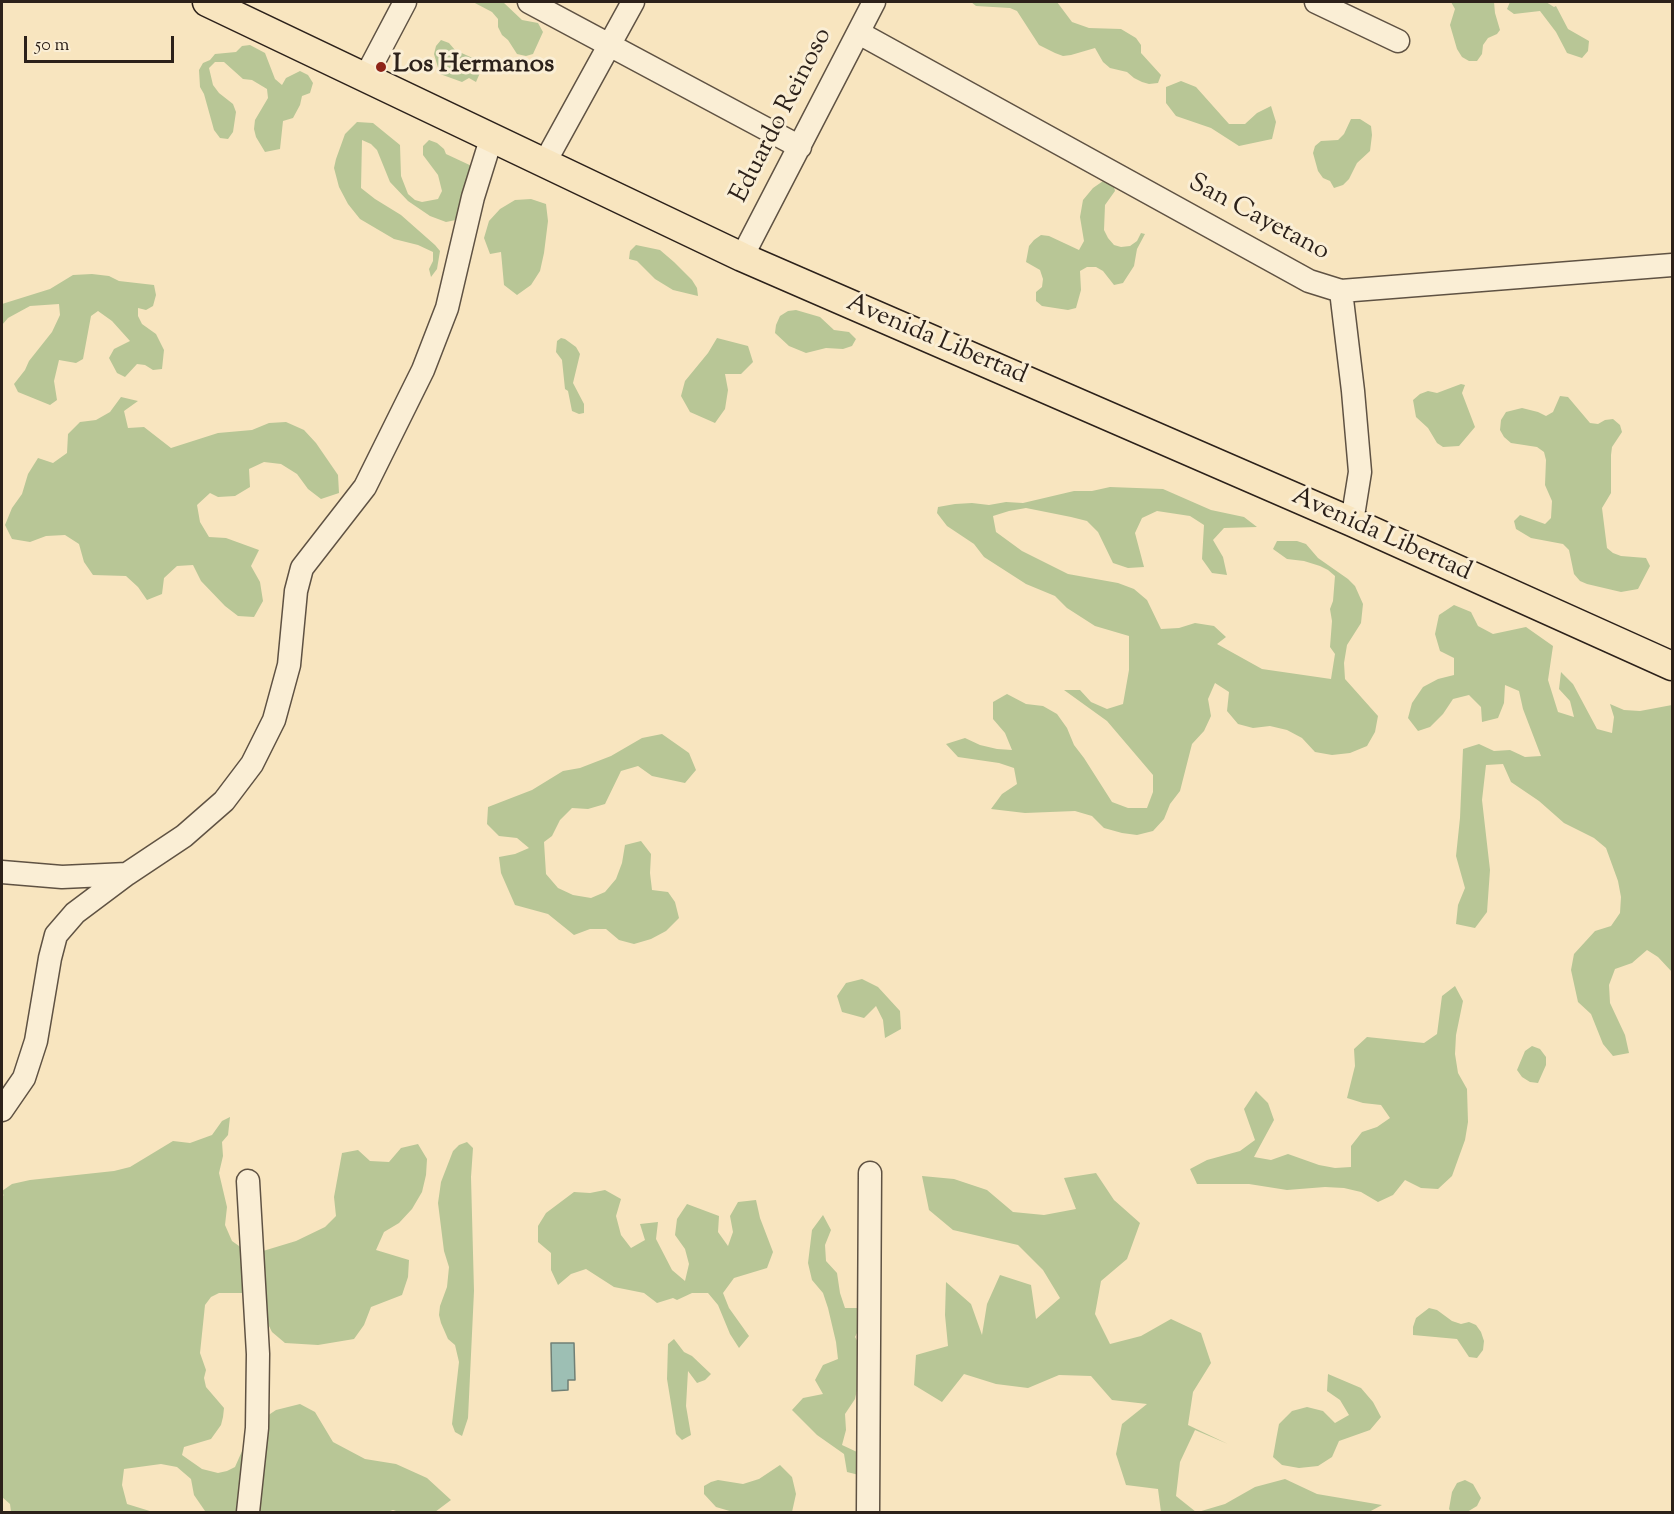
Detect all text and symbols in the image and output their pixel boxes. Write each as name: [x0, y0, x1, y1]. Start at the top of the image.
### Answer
street label: Eduardo Reinoso: [726, 23, 840, 209]
scale bar: [27, 24, 177, 62]
text: 50 m: [35, 33, 69, 59]
place label: Los Hermanos: [393, 51, 554, 83]
marker: Los Hermanos: [374, 60, 388, 74]
street label: San Cayetano: [1182, 169, 1334, 269]
street label: Avenida Libertad: [841, 289, 1031, 393]
street label: Avenida Libertad: [1286, 482, 1476, 590]

